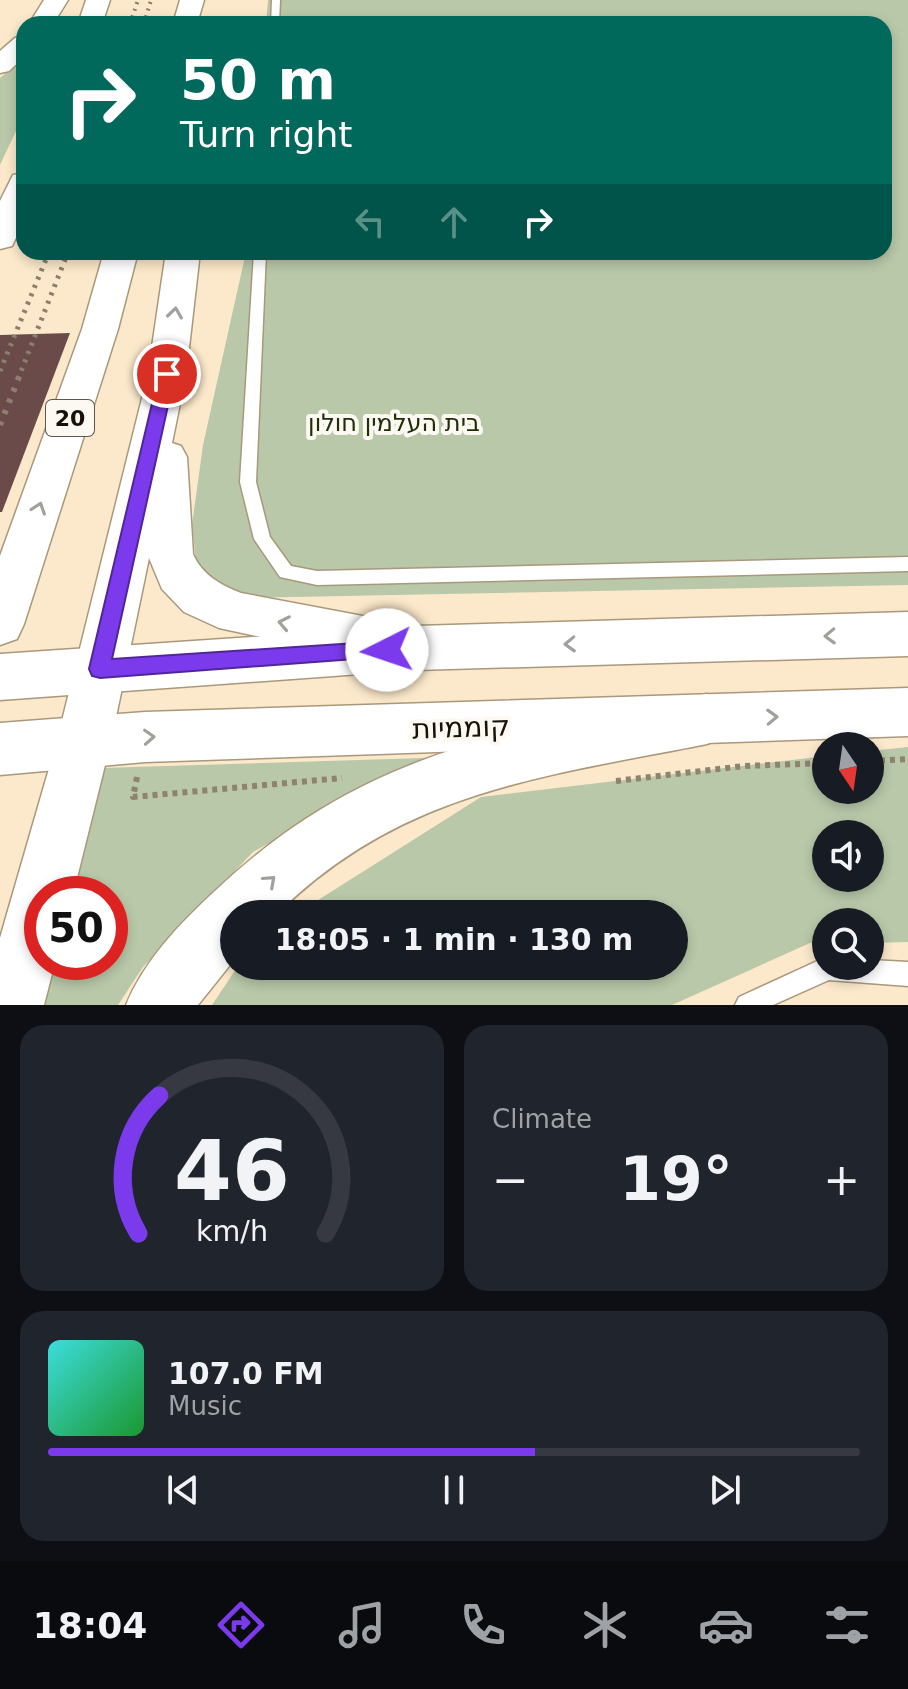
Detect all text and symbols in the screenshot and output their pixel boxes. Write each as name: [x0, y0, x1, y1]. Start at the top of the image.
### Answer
text: 50 m: [180, 47, 336, 112]
icon: right: [48, 48, 152, 152]
text: Turn right: [180, 114, 352, 155]
icon: left: [348, 200, 392, 244]
icon: ahead: [432, 200, 476, 244]
icon: right: [516, 200, 560, 244]
one-way arrow: [166, 306, 183, 320]
pin: [133, 340, 201, 408]
icon: arrive: [145, 352, 189, 396]
road number: 20: [46, 400, 94, 436]
park label: בית העלמין חולון: [308, 409, 480, 437]
one-way arrow: [30, 502, 46, 516]
position arrow: [345, 608, 429, 692]
one-way arrow: [278, 615, 291, 632]
one-way arrow: [823, 628, 836, 645]
one-way arrow: [563, 635, 576, 652]
one-way arrow: [766, 708, 779, 725]
street label: קוממיות: [412, 709, 510, 746]
one-way arrow: [143, 729, 156, 746]
north arrow: [812, 732, 884, 804]
map controls: [812, 732, 884, 980]
button: sound: [812, 820, 884, 892]
speed limit sign: 50: [24, 876, 128, 980]
one-way arrow: [261, 876, 276, 890]
button: search: [812, 908, 884, 980]
text: 18:05 · 1 min · 130 m: [275, 922, 633, 957]
text: Climate: [492, 1104, 592, 1134]
text: 46: [174, 1123, 290, 1220]
text: 19°: [619, 1144, 733, 1214]
text: −: [492, 1154, 529, 1205]
text: +: [823, 1154, 860, 1205]
text: km/h: [196, 1214, 268, 1248]
text: 107.0 FM: [168, 1356, 324, 1391]
text: Music: [168, 1391, 242, 1421]
icon: previous: [161, 1468, 205, 1512]
icon: pause: [432, 1468, 476, 1512]
icon: next: [703, 1468, 747, 1512]
icon: directions: [213, 1597, 269, 1653]
icon: music: [334, 1597, 390, 1653]
icon: phone: [455, 1597, 511, 1653]
icon: climate: [577, 1597, 633, 1653]
icon: car: [698, 1597, 754, 1653]
icon: filters: [819, 1597, 875, 1653]
text: 18:04: [33, 1605, 147, 1646]

